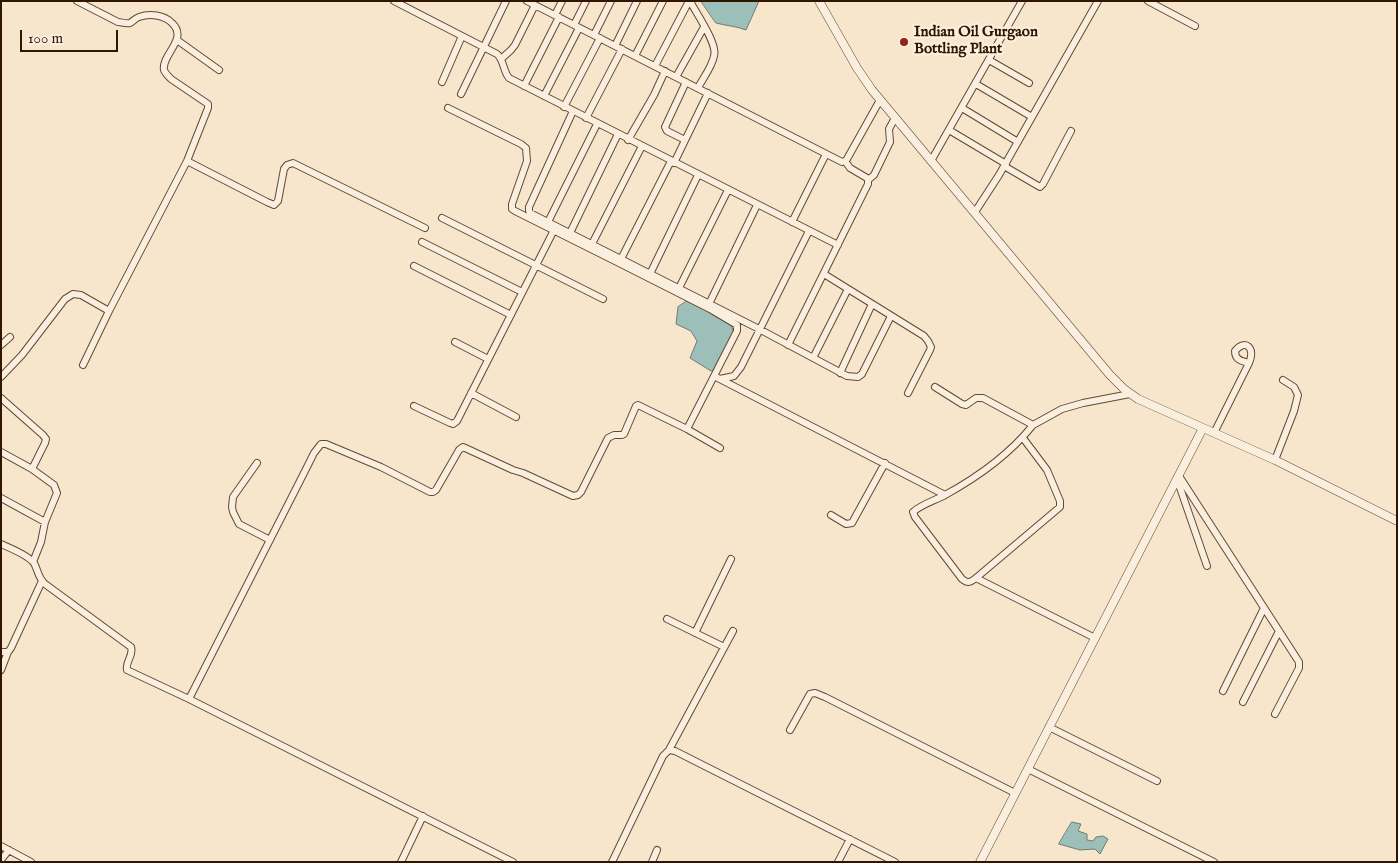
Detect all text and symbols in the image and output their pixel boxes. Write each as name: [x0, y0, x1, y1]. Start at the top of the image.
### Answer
scale bar: [22, 20, 120, 52]
place label: Indian Oil Gurgaon Bottling Plant: [914, 24, 1038, 59]
text: 100 m: [28, 29, 63, 48]
marker: Indian Oil Gurgaon Bottling Plant: [898, 36, 910, 48]

